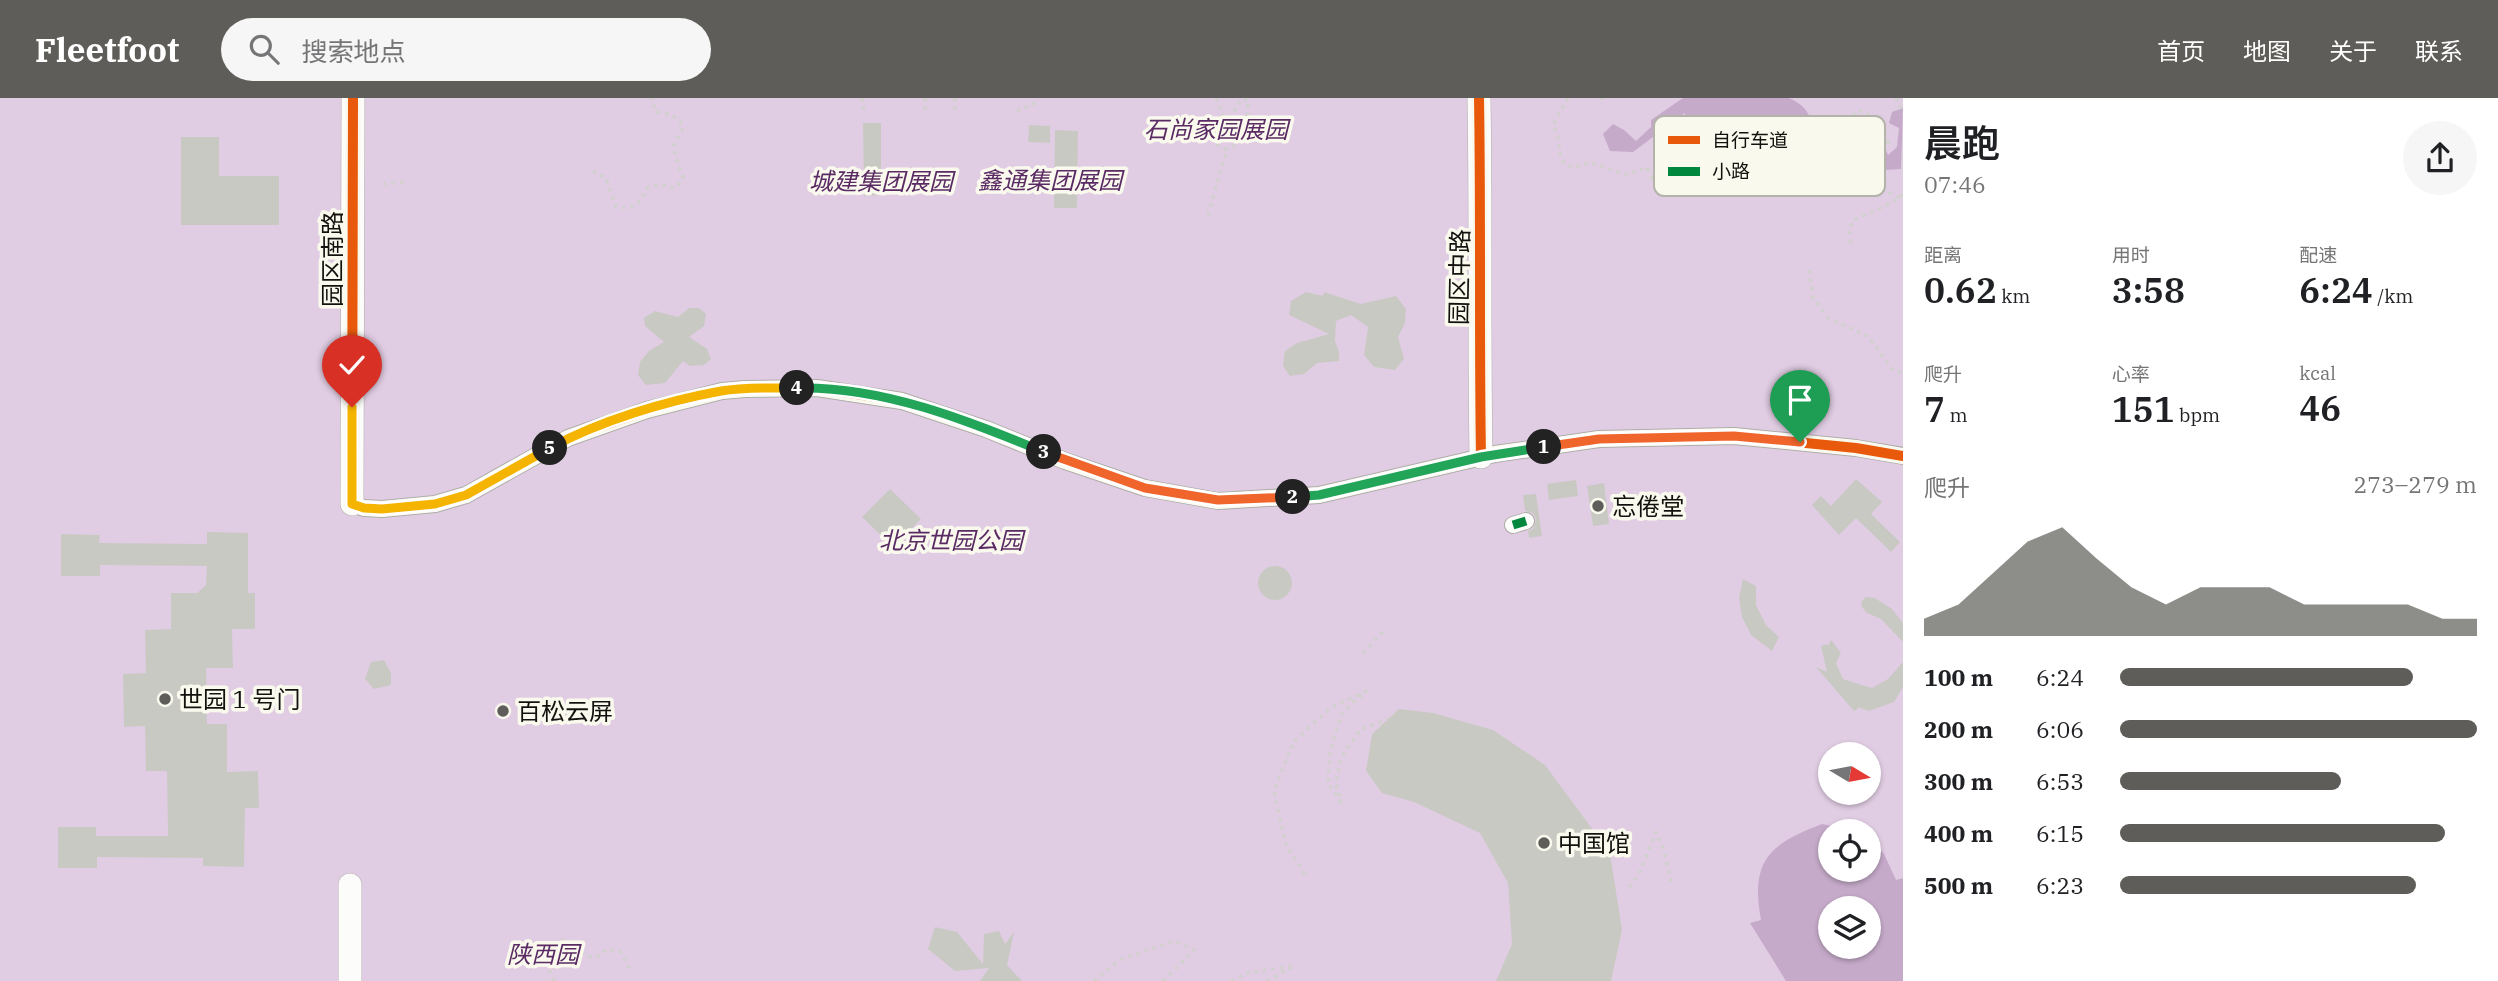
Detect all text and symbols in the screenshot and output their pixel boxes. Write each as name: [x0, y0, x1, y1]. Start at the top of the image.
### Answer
search box: [221, 18, 711, 81]
text: Fleetfoot: [35, 28, 179, 71]
icon: search: [245, 30, 283, 68]
text: 搜索地点: [301, 34, 405, 68]
text: 首页: [2157, 35, 2205, 67]
text: 地图: [2243, 35, 2291, 67]
text: 关于: [2329, 35, 2377, 67]
text: 联系: [2415, 35, 2463, 67]
park label: 石尚家园展园: [1144, 113, 1291, 145]
legend: [1654, 116, 1885, 196]
text: 晨跑: [1924, 118, 2000, 167]
button: share: [2403, 121, 2477, 195]
text: 自行车道: [1712, 128, 1788, 152]
text: 小路: [1712, 159, 1750, 183]
park label: 鑫通集团展园: [978, 164, 1125, 196]
park label: 城建集团展园: [809, 165, 956, 197]
text: 07:46: [1924, 169, 1986, 199]
street label: 园区南路: [316, 211, 348, 307]
street label: 园区中路: [1442, 229, 1476, 325]
text: 距离: [1924, 243, 1962, 267]
text: 用时: [2112, 243, 2150, 267]
text: 配速: [2299, 243, 2337, 267]
text: 0.62: [1924, 267, 1997, 313]
text: 3:58: [2112, 267, 2185, 313]
text: 6:24: [2299, 267, 2373, 313]
text: km: [1997, 284, 2030, 308]
text: /km: [2373, 284, 2413, 308]
pin: [322, 335, 382, 407]
icon: check: [333, 346, 371, 384]
text: kcal: [2299, 361, 2336, 385]
text: 爬升: [1924, 362, 1962, 386]
text: 心率: [2112, 362, 2150, 386]
pin: 4: [780, 370, 814, 406]
pin: [1770, 370, 1830, 442]
text: 4: [791, 375, 802, 399]
icon: arrive: [1781, 381, 1819, 419]
text: 46: [2299, 385, 2341, 431]
text: 7: [1924, 386, 1945, 432]
text: 151: [2112, 386, 2175, 432]
text: m: [1945, 403, 1968, 427]
text: bpm: [2175, 403, 2220, 427]
pin: 5: [532, 430, 568, 466]
pin: 1: [1526, 430, 1562, 464]
pin: 3: [1026, 434, 1062, 470]
text: 1: [1538, 434, 1549, 458]
text: 5: [544, 435, 555, 459]
text: 3: [1038, 439, 1049, 463]
text: 273–279 m: [2353, 469, 2477, 499]
text: 爬升: [1924, 472, 1970, 502]
pin: 2: [1276, 480, 1310, 514]
text: 2: [1287, 484, 1298, 508]
place label: 忘倦堂: [1612, 490, 1684, 522]
marker: 忘倦堂: [1590, 498, 1606, 514]
park label: 北京世园公园: [879, 524, 1026, 556]
text: 100 m: [1924, 662, 1993, 692]
text: 6:24: [2036, 662, 2084, 692]
place label: 世园 1 号门: [179, 683, 301, 715]
marker: 世园 1 号门: [157, 691, 173, 707]
place label: 百松云屏: [517, 695, 613, 727]
marker: 百松云屏: [495, 703, 511, 719]
text: 200 m: [1924, 714, 1993, 744]
text: 6:06: [2036, 714, 2084, 744]
north arrow: [1818, 742, 1881, 805]
map controls: [1818, 742, 1881, 959]
text: 300 m: [1924, 766, 1993, 796]
text: 6:53: [2036, 766, 2084, 796]
text: 400 m: [1924, 818, 1993, 848]
text: 6:15: [2036, 818, 2084, 848]
button: locate: [1818, 819, 1881, 882]
place label: 中国馆: [1558, 827, 1630, 859]
marker: 中国馆: [1536, 835, 1552, 851]
text: 500 m: [1924, 870, 1993, 900]
text: 6:23: [2036, 870, 2084, 900]
button: layers: [1818, 896, 1881, 959]
park label: 陕西园: [507, 938, 582, 970]

